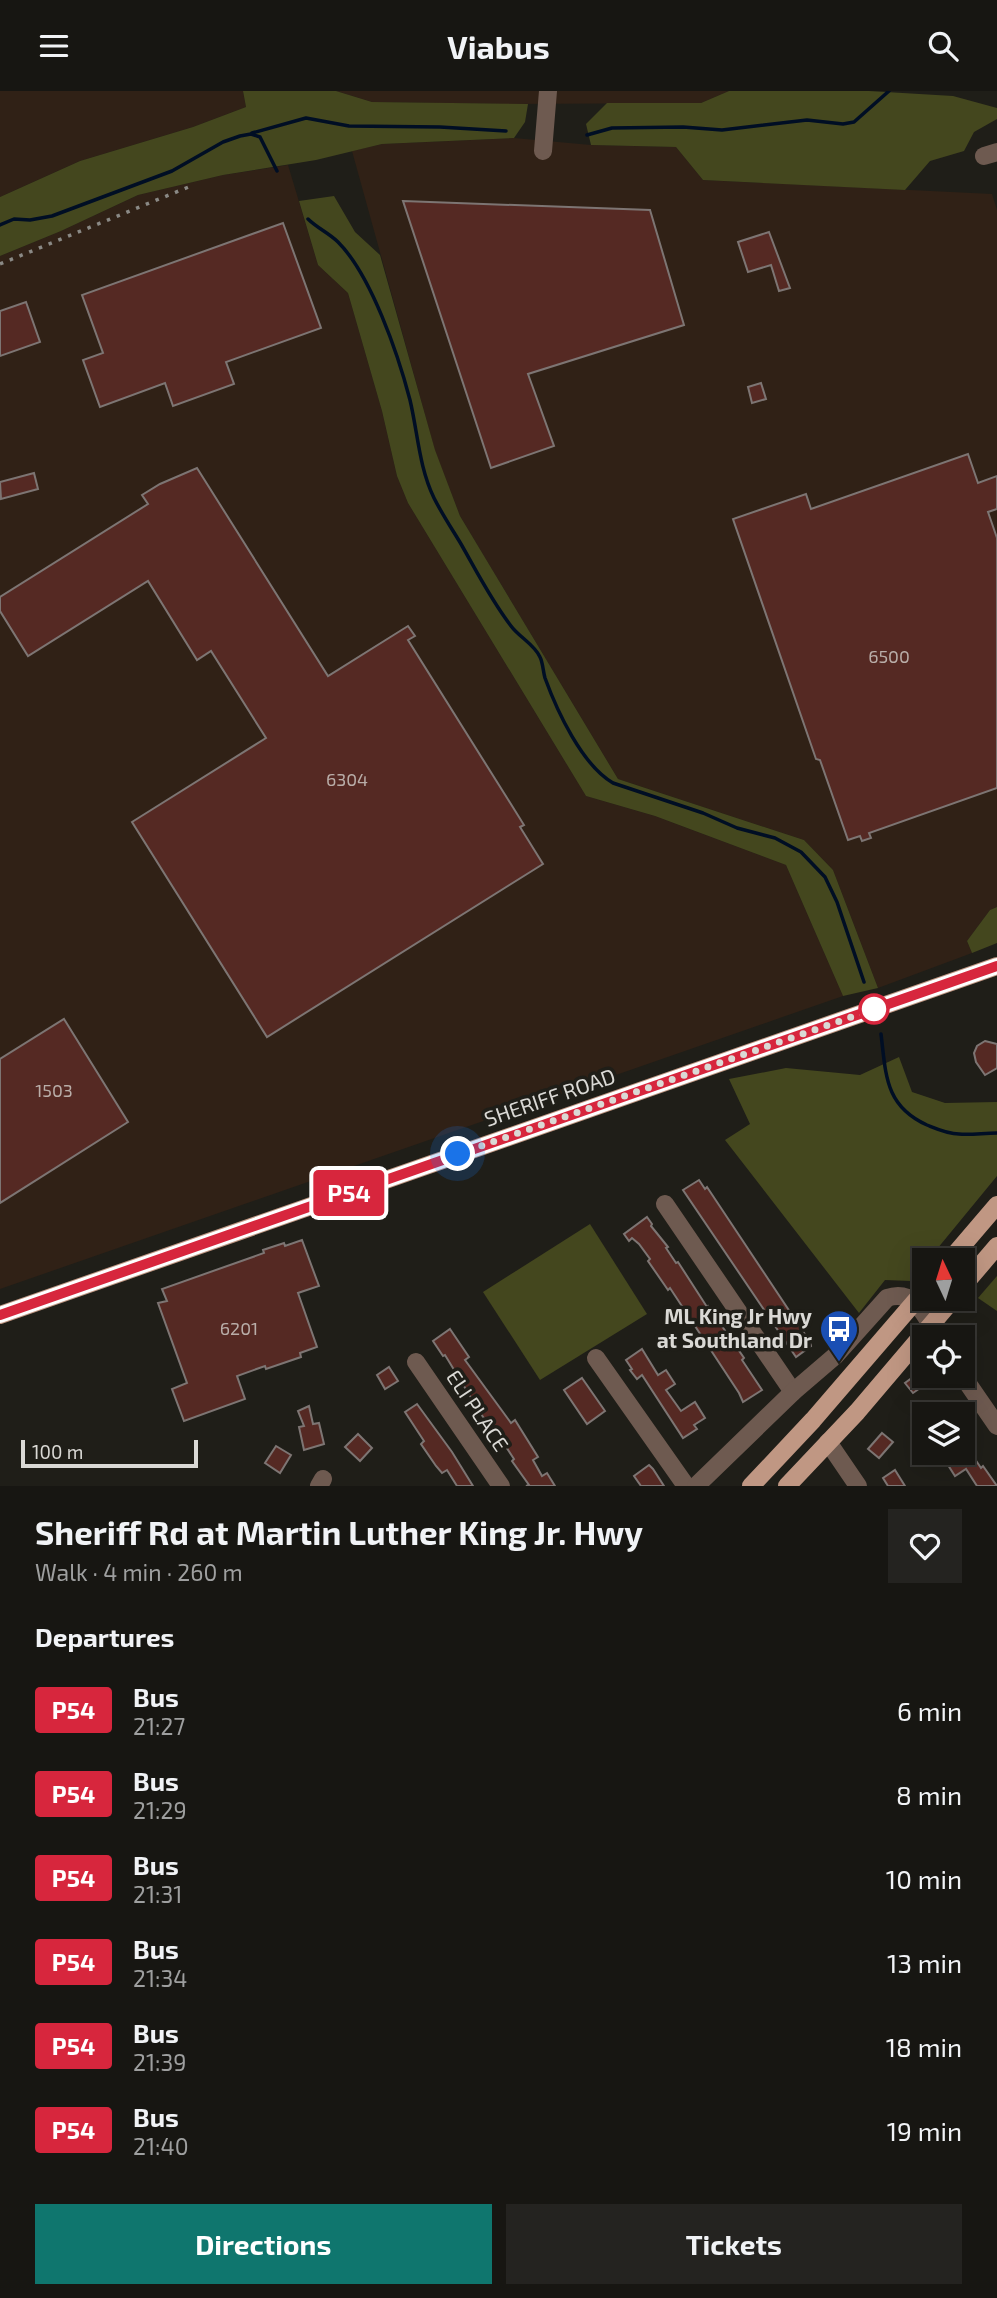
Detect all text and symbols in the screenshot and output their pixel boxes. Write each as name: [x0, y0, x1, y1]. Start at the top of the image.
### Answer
icon: menu: [35, 27, 73, 65]
text: Viabus: [447, 27, 550, 65]
icon: search: [924, 27, 962, 65]
house number: 6500: [868, 645, 910, 667]
house number: 6304: [326, 768, 368, 790]
unlabelled marker: [859, 994, 889, 1024]
street label: SHERIFF ROAD: [481, 1062, 618, 1131]
house number: 1503: [35, 1079, 73, 1101]
your location: [440, 1136, 475, 1171]
line badge: P54: [309, 1170, 389, 1216]
text: P54: [327, 1178, 371, 1207]
north arrow: [912, 1248, 975, 1311]
map controls: [912, 1248, 975, 1465]
place label: ML King Jr Hwy at Southland Dr: [657, 1303, 812, 1352]
bus stop icon: ML King Jr Hwy at Southland Dr: [818, 1308, 860, 1363]
house number: 6201: [220, 1317, 258, 1339]
button: locate: [912, 1325, 975, 1388]
street label: ELI PLACE: [442, 1365, 515, 1456]
button: layers: [912, 1402, 975, 1465]
scale bar: [21, 1437, 198, 1469]
text: 100 m: [32, 1440, 83, 1463]
button: heart: [888, 1509, 962, 1583]
text: Sheriff Rd at Martin Luther King Jr. Hwy: [35, 1512, 643, 1552]
text: Walk · 4 min · 260 m: [35, 1558, 243, 1586]
text: Departures: [35, 1621, 174, 1652]
text: Bus: [133, 1681, 179, 1712]
text: P54: [52, 1695, 95, 1724]
text: 6 min: [897, 1695, 962, 1726]
text: 21:27: [133, 1712, 185, 1740]
text: Bus: [133, 1765, 179, 1796]
text: P54: [52, 1779, 95, 1808]
text: 8 min: [896, 1779, 962, 1810]
text: 21:29: [133, 1796, 187, 1824]
text: Bus: [133, 1849, 179, 1880]
text: P54: [52, 1863, 95, 1892]
text: 10 min: [886, 1863, 962, 1894]
text: 21:31: [133, 1880, 182, 1908]
text: Bus: [133, 1933, 179, 1964]
text: P54: [52, 1947, 95, 1976]
text: 13 min: [887, 1947, 962, 1978]
text: 21:34: [133, 1964, 187, 1992]
text: Bus: [133, 2017, 179, 2048]
text: P54: [52, 2031, 95, 2060]
text: 18 min: [886, 2031, 962, 2062]
text: 21:39: [133, 2048, 186, 2076]
text: Bus: [133, 2101, 179, 2132]
text: P54: [52, 2115, 95, 2144]
text: 19 min: [887, 2115, 962, 2146]
text: 21:40: [133, 2132, 189, 2160]
button: Directions: [35, 2204, 492, 2284]
button: Tickets: [506, 2204, 962, 2284]

